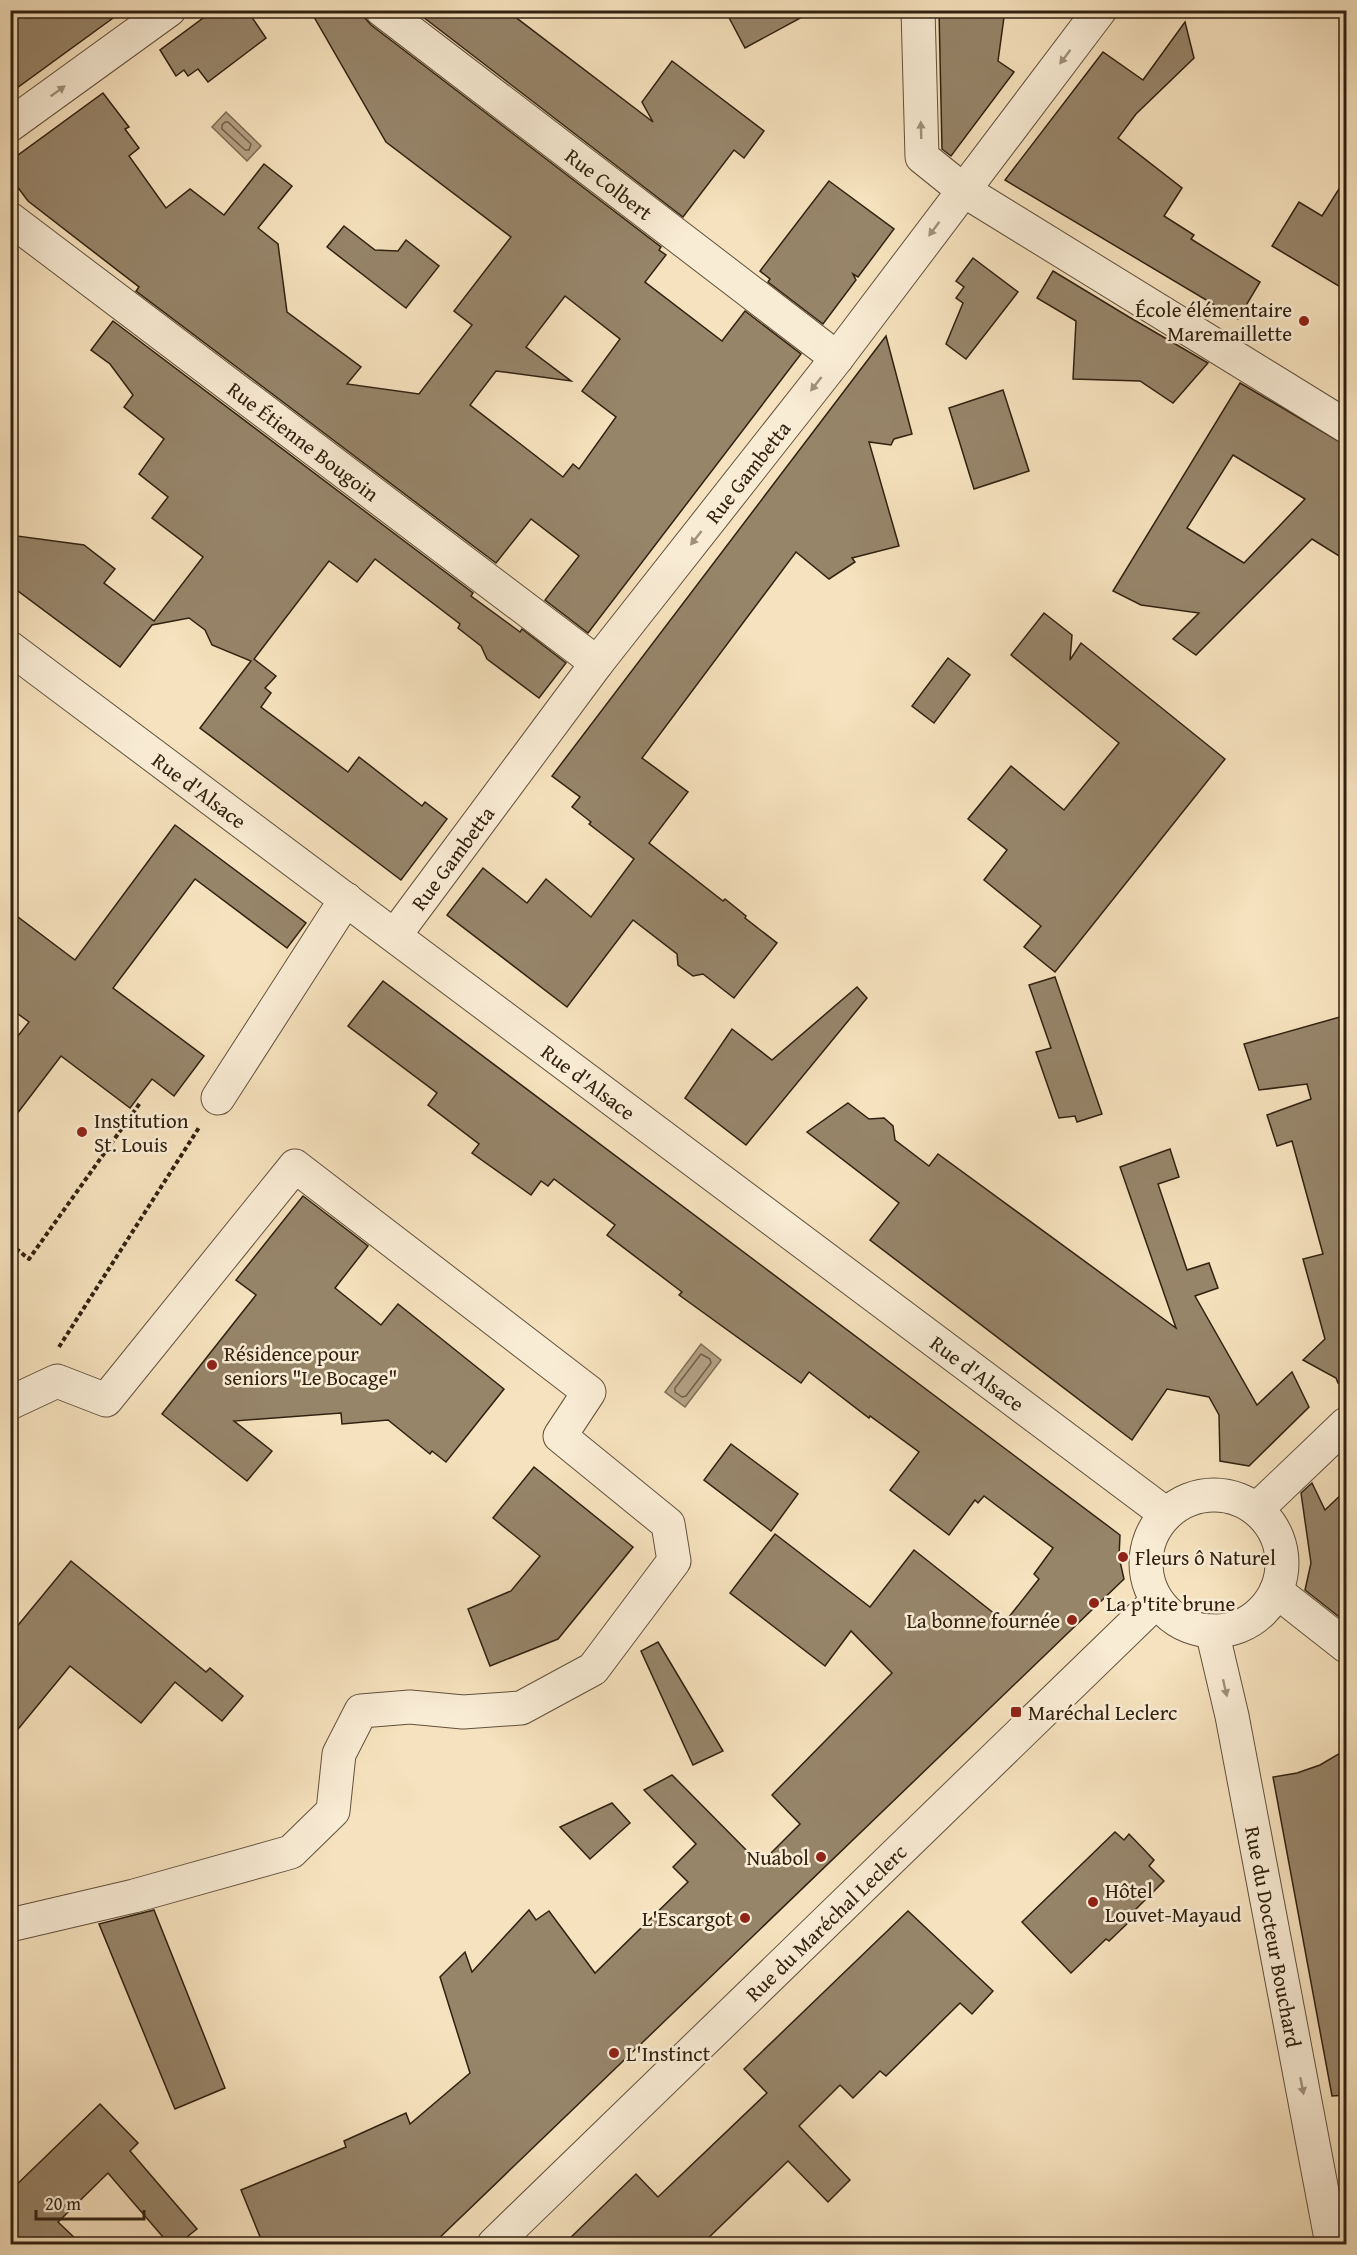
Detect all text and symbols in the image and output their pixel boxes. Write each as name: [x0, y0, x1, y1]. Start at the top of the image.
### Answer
one-way arrow: [1058, 49, 1071, 65]
one-way arrow: [49, 85, 65, 97]
one-way arrow: [917, 121, 926, 140]
street label: Rue Colbert: [559, 140, 660, 228]
one-way arrow: [928, 220, 940, 236]
place label: École élémentaire Maremaillette: [1135, 294, 1292, 349]
marker: École élémentaire Maremaillette: [1297, 314, 1311, 328]
street label: Rue Étienne Bougoin: [221, 374, 386, 509]
one-way arrow: [811, 377, 823, 392]
street label: Rue Gambetta: [697, 414, 798, 530]
one-way arrow: [690, 530, 702, 545]
street label: Rue d'Alsace: [146, 745, 253, 836]
street label: Rue Gambetta: [403, 799, 501, 917]
street label: Rue d'Alsace: [535, 1036, 642, 1127]
place label: Institution St. Louis: [94, 1105, 189, 1160]
marker: Institution St. Louis: [75, 1125, 89, 1139]
street label: Rue d'Alsace: [924, 1327, 1031, 1419]
place label: Résidence pour seniors "Le Bocage": [224, 1338, 398, 1393]
marker: Résidence pour seniors "Le Bocage": [205, 1358, 219, 1372]
place label: Fleurs ô Naturel: [1135, 1542, 1276, 1573]
marker: Fleurs ô Naturel: [1116, 1550, 1130, 1564]
place label: La p'tite brune: [1106, 1588, 1235, 1619]
marker: La p'tite brune: [1087, 1596, 1101, 1610]
place label: La bonne fournée: [907, 1605, 1060, 1636]
marker: La bonne fournée: [1065, 1613, 1079, 1627]
one-way arrow: [1221, 1679, 1231, 1697]
place label: Maréchal Leclerc: [1028, 1697, 1177, 1728]
marker: Maréchal Leclerc: [1009, 1705, 1023, 1719]
street label: Rue du Docteur Bouchard: [1238, 1824, 1310, 2051]
street label: Rue du Maréchal Leclerc: [738, 1837, 913, 2008]
place label: Nuabol: [747, 1842, 809, 1873]
marker: Nuabol: [814, 1850, 828, 1864]
place label: Hôtel Louvet-Mayaud: [1105, 1875, 1242, 1930]
marker: Hôtel Louvet-Mayaud: [1086, 1895, 1100, 1909]
place label: L'Escargot: [642, 1903, 734, 1934]
marker: L'Escargot: [738, 1911, 752, 1925]
place label: L'Instinct: [626, 2038, 711, 2069]
marker: L'Instinct: [607, 2046, 621, 2060]
one-way arrow: [1298, 2076, 1307, 2095]
scale bar: [36, 2183, 144, 2221]
text: 20 m: [45, 2190, 81, 2217]

